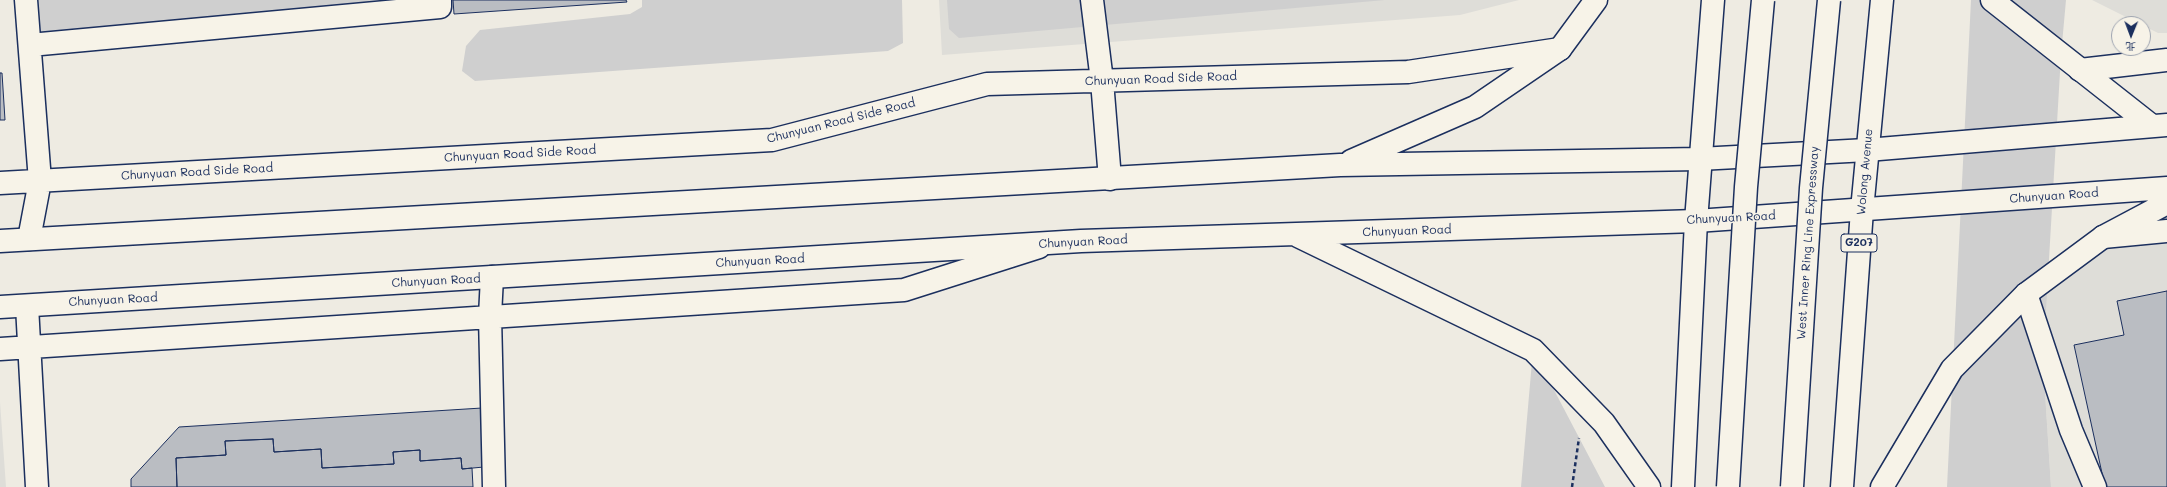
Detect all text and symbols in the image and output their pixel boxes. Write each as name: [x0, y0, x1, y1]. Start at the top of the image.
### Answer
north arrow: [2111, 16, 2151, 56]
text: 北: [2125, 40, 2136, 55]
street label: Chunyuan Road Side Road: [1085, 69, 1237, 89]
street label: Chunyuan Road Side Road: [765, 96, 917, 146]
street label: Wolong Avenue: [1854, 128, 1876, 216]
street label: Chunyuan Road Side Road: [444, 143, 596, 165]
street label: West Inner Ring Line Expressway: [1794, 146, 1822, 340]
street label: Chunyuan Road Side Road: [121, 161, 273, 183]
street label: Chunyuan Road: [2009, 186, 2099, 206]
street label: Chunyuan Road: [1686, 208, 1776, 228]
street label: Chunyuan Road: [1362, 222, 1452, 240]
street label: Chunyuan Road: [1038, 232, 1128, 252]
road number: G207: [1841, 234, 1877, 252]
street label: Chunyuan Road: [715, 251, 805, 271]
street label: Chunyuan Road: [391, 271, 481, 291]
street label: Chunyuan Road: [68, 290, 158, 310]

